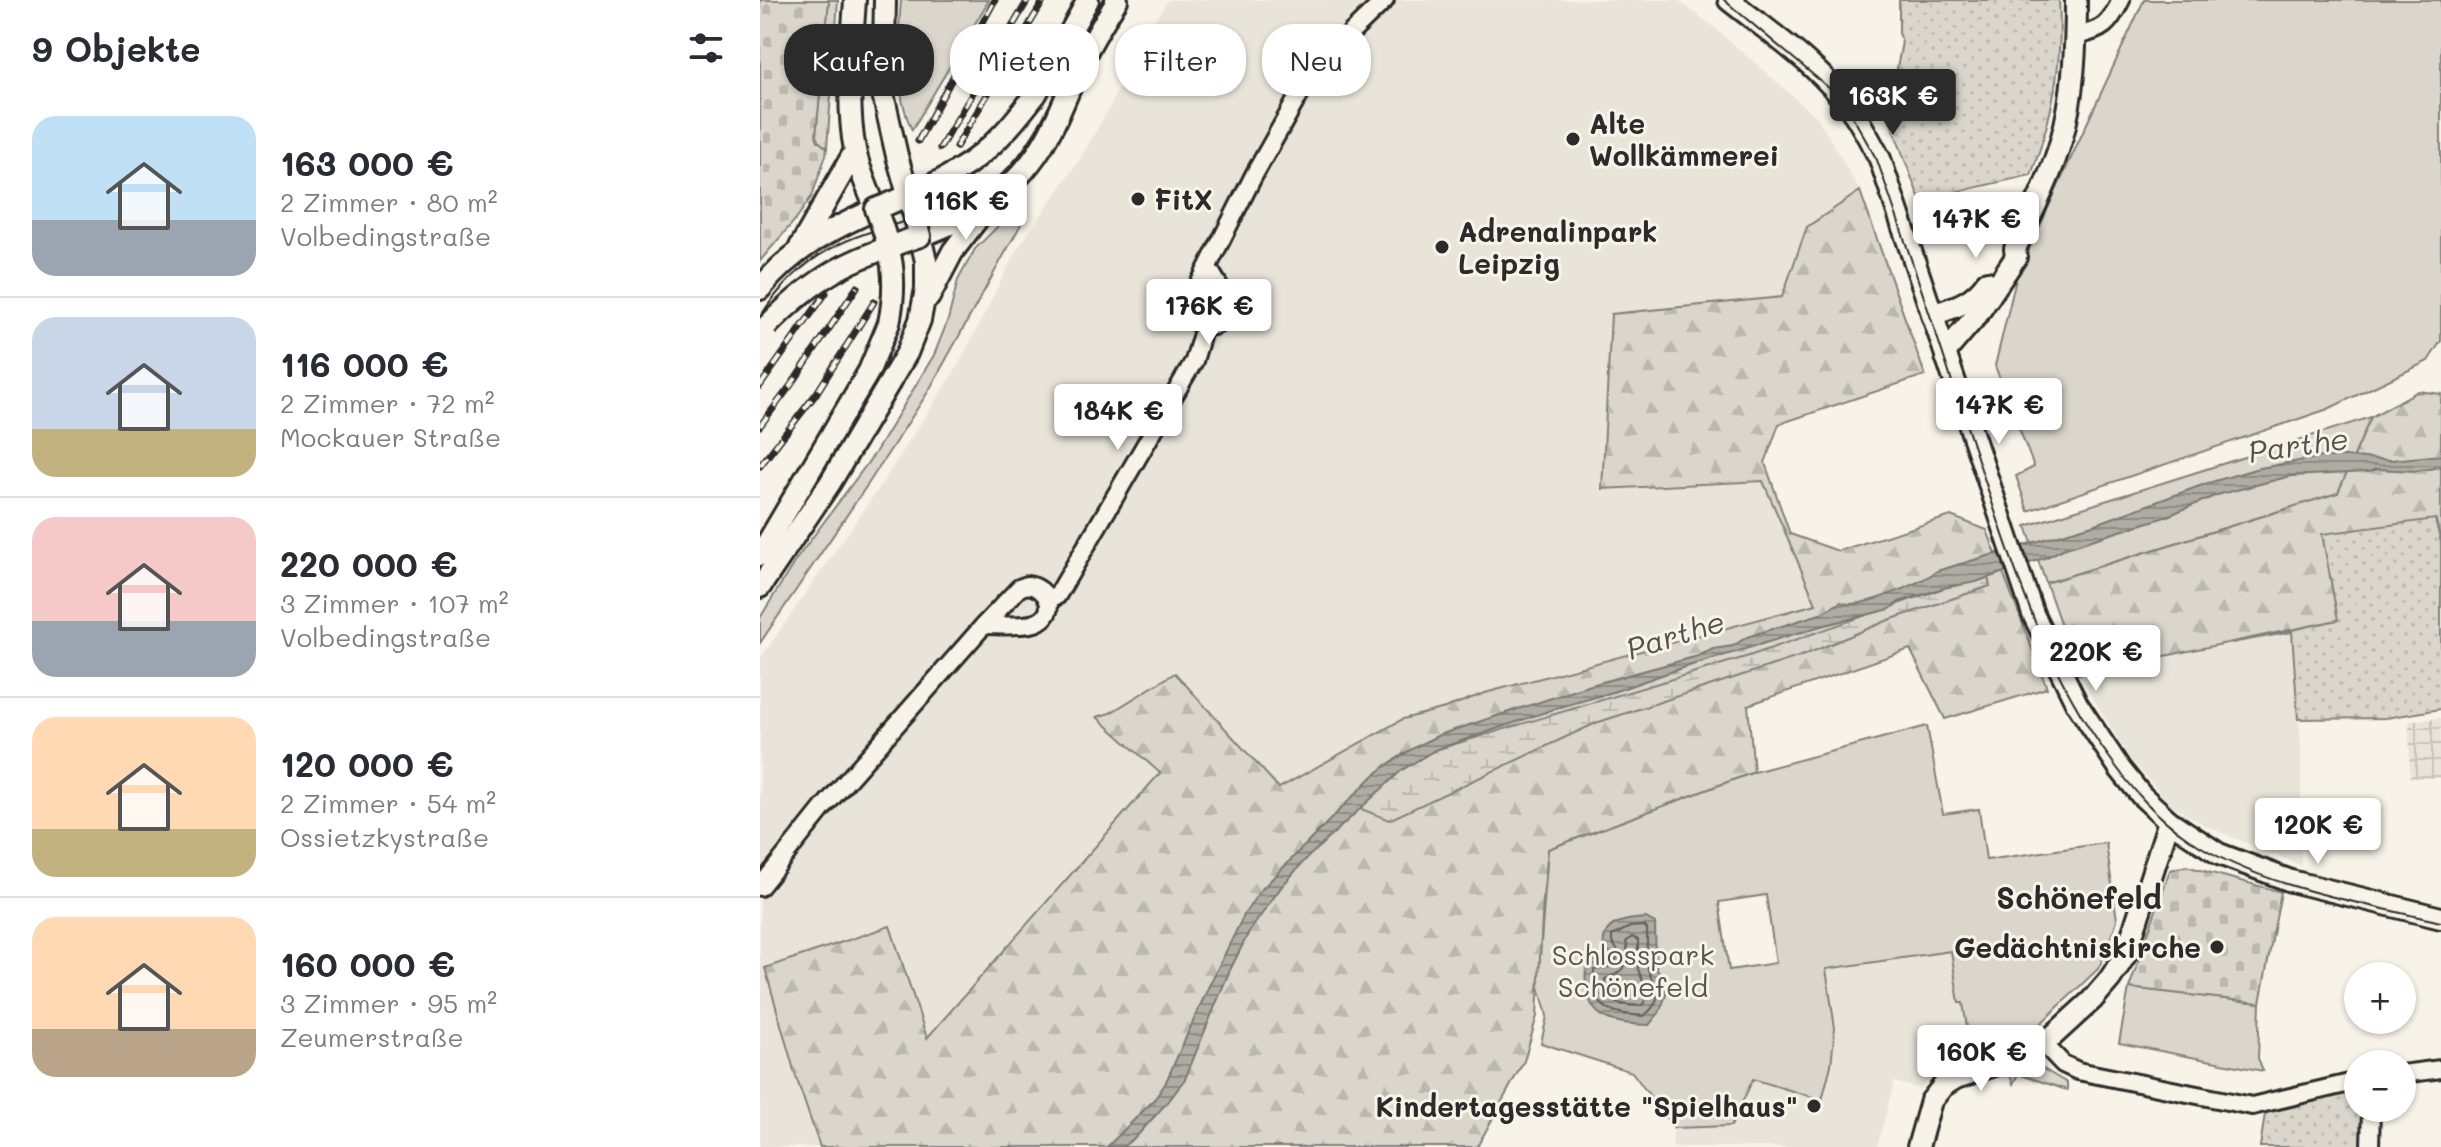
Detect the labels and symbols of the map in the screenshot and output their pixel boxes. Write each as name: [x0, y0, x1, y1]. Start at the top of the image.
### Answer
pin: 163K €: [1828, 69, 1958, 137]
place label: Alte Wollkämmerei: [1589, 105, 1779, 173]
marker: Alte Wollkämmerei: [1564, 130, 1582, 148]
pin: 116K €: [901, 174, 1031, 242]
place label: FitX: [1154, 181, 1213, 217]
marker: FitX: [1129, 190, 1147, 208]
pin: 147K €: [1911, 192, 2041, 260]
place label: Adrenalinpark Leipzig: [1458, 213, 1657, 281]
marker: Adrenalinpark Leipzig: [1433, 238, 1451, 256]
pin: 176K €: [1144, 279, 1274, 347]
pin: 147K €: [1934, 378, 2064, 446]
pin: 184K €: [1053, 384, 1183, 452]
water label: Parthe: [2245, 417, 2351, 471]
water label: Parthe: [1621, 600, 1729, 668]
pin: 220K €: [2031, 625, 2161, 693]
pin: 120K €: [2253, 798, 2383, 866]
district label: Schönefeld: [1996, 877, 2162, 917]
place label: Gedächtniskirche: [1954, 929, 2201, 965]
park label: Schlosspark Schönefeld: [1552, 936, 1714, 1004]
marker: Gedächtniskirche: [2208, 938, 2226, 956]
pin: 160K €: [1916, 1025, 2046, 1093]
place label: Kindertagesstätte "Spielhaus": [1375, 1088, 1798, 1124]
marker: Kindertagesstätte "Spielhaus": [1805, 1097, 1823, 1115]

